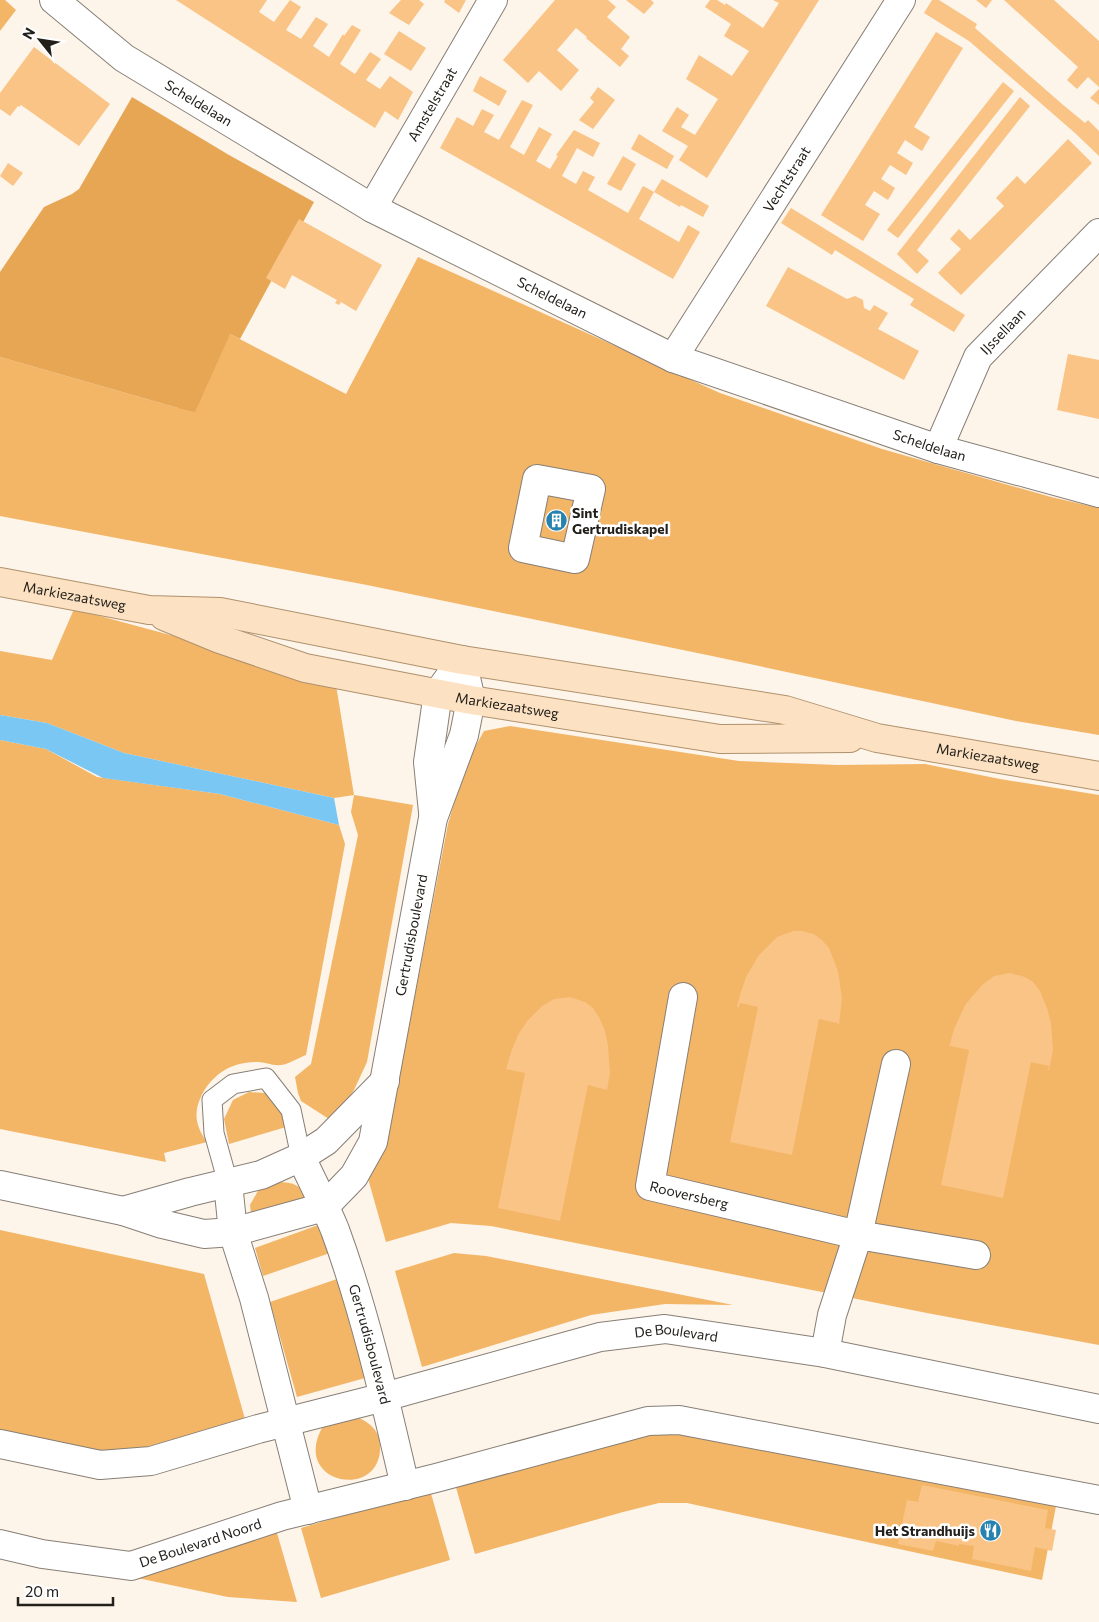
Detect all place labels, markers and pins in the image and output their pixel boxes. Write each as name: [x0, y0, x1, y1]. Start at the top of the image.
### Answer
place label: Sint Gertrudiskapel: [572, 504, 669, 537]
building icon: Sint Gertrudiskapel: [544, 509, 568, 533]
restaurant icon: Het Strandhuijs: [979, 1519, 1003, 1543]
place label: Het Strandhuijs: [875, 1522, 975, 1539]

